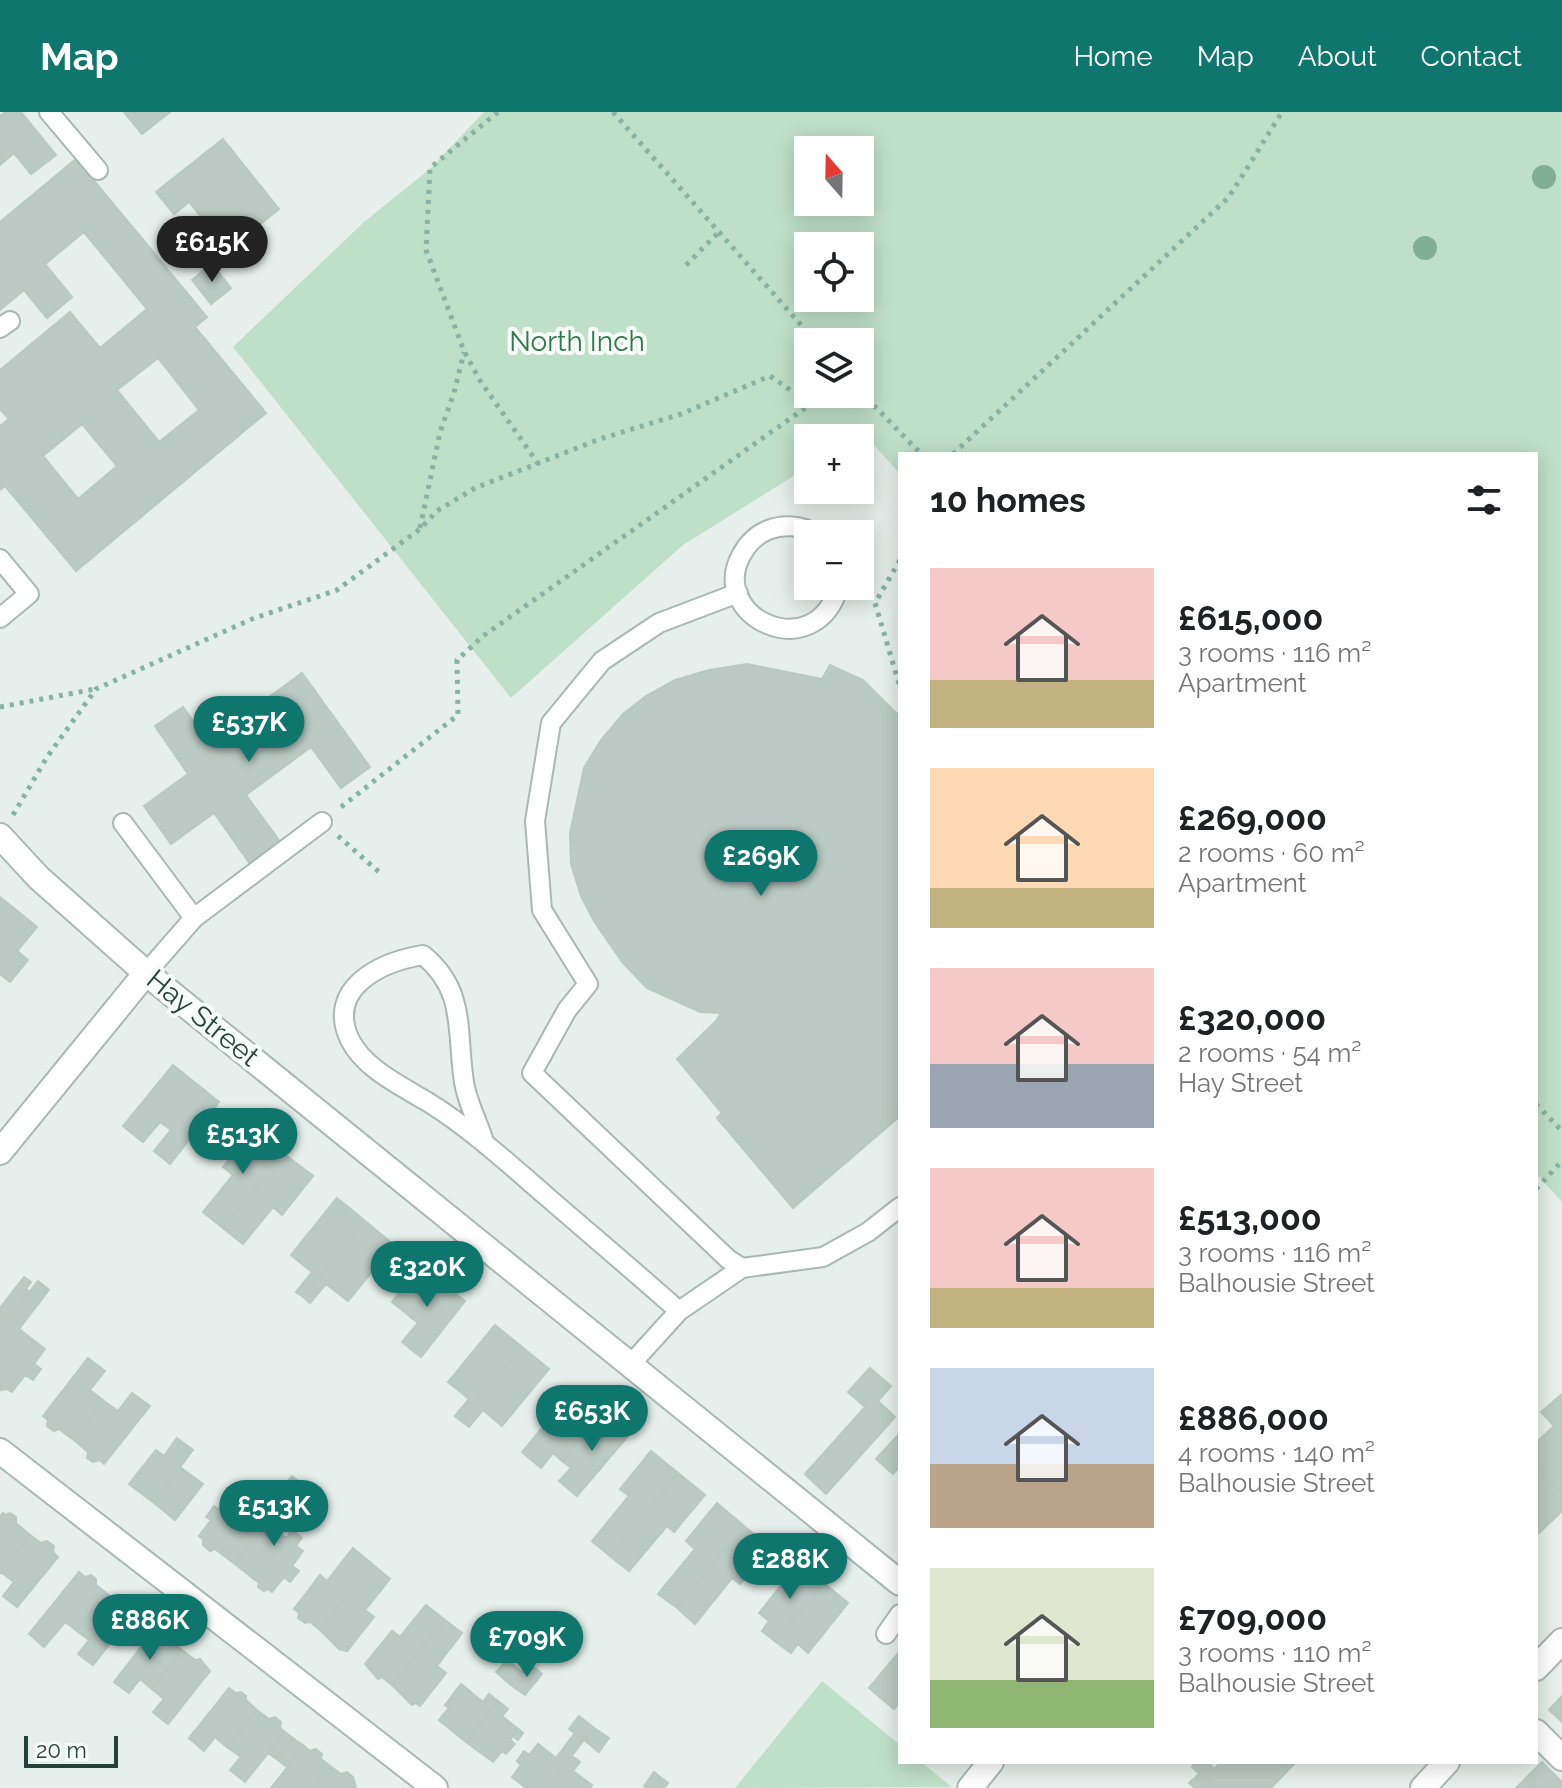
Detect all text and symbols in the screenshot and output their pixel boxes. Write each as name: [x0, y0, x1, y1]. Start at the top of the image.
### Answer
text: Map: [40, 34, 119, 79]
text: Home: [1073, 40, 1153, 73]
text: Map: [1197, 40, 1254, 73]
text: About: [1298, 40, 1377, 73]
text: Contact: [1421, 40, 1522, 73]
north arrow: [794, 136, 874, 216]
map controls: [794, 136, 874, 600]
pin: £615K: [156, 216, 268, 284]
text: £615K: [175, 227, 249, 257]
button: locate: [794, 232, 874, 312]
park label: North Inch: [509, 325, 645, 358]
button: layers: [794, 328, 874, 408]
button: +: [794, 424, 874, 504]
icon: filters: [1462, 478, 1506, 522]
text: 10 homes: [930, 480, 1086, 520]
button: −: [794, 520, 874, 600]
text: £615,000: [1178, 598, 1323, 638]
icon: home: [994, 600, 1090, 696]
text: 3 rooms · 116 m²: [1178, 638, 1371, 668]
text: Apartment: [1178, 668, 1307, 698]
pin: £537K: [193, 696, 305, 764]
text: £537K: [211, 707, 287, 737]
text: £269,000: [1178, 798, 1327, 838]
icon: home: [994, 800, 1090, 896]
pin: £269K: [705, 830, 817, 898]
text: 2 rooms · 60 m²: [1178, 838, 1365, 868]
text: £269K: [722, 841, 800, 871]
text: Apartment: [1178, 868, 1307, 898]
street label: Hay Street: [140, 963, 266, 1074]
text: £320,000: [1178, 998, 1326, 1038]
icon: home: [994, 1000, 1090, 1096]
text: 2 rooms · 54 m²: [1178, 1038, 1361, 1068]
text: Hay Street: [1178, 1068, 1303, 1098]
pin: £513K: [187, 1108, 299, 1176]
text: £513K: [206, 1119, 280, 1149]
text: £513,000: [1178, 1198, 1322, 1238]
icon: home: [994, 1200, 1090, 1296]
text: 3 rooms · 116 m²: [1178, 1238, 1371, 1268]
pin: £320K: [371, 1241, 483, 1309]
text: £320K: [389, 1252, 465, 1282]
text: Balhousie Street: [1178, 1268, 1375, 1298]
pin: £653K: [536, 1385, 648, 1453]
text: £653K: [554, 1396, 630, 1426]
text: £886,000: [1178, 1398, 1329, 1438]
icon: home: [994, 1400, 1090, 1496]
text: 4 rooms · 140 m²: [1178, 1438, 1375, 1468]
text: Balhousie Street: [1178, 1468, 1375, 1498]
pin: £513K: [218, 1480, 330, 1548]
text: £513K: [237, 1491, 311, 1521]
pin: £288K: [734, 1533, 846, 1601]
text: £288K: [751, 1544, 829, 1574]
pin: £886K: [94, 1594, 206, 1662]
text: £709,000: [1178, 1598, 1327, 1638]
icon: home: [994, 1600, 1090, 1696]
text: £886K: [111, 1605, 189, 1635]
pin: £709K: [471, 1611, 583, 1679]
text: £709K: [488, 1622, 566, 1652]
text: 3 rooms · 110 m²: [1178, 1638, 1372, 1668]
text: Balhousie Street: [1178, 1668, 1375, 1698]
scale bar: [24, 1732, 118, 1768]
text: 20 m: [36, 1737, 87, 1763]

